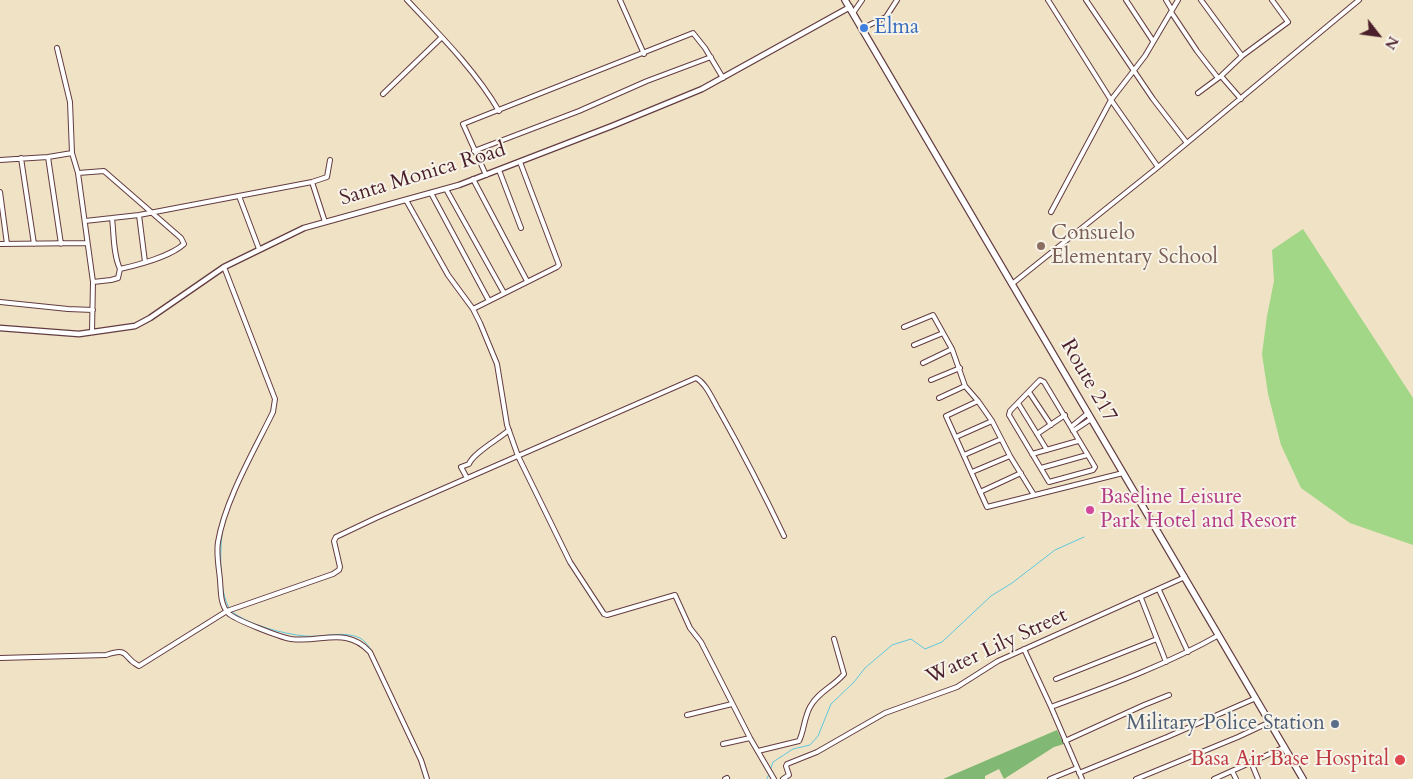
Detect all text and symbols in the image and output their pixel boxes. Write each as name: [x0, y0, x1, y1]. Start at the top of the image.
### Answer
north arrow: [1353, 10, 1403, 60]
place label: Elma: [874, 15, 919, 41]
marker: Elma: [858, 22, 870, 34]
text: N: [1380, 33, 1403, 53]
street label: Santa Monica Road: [337, 138, 509, 212]
place label: Consuelo Elementary School: [1051, 221, 1218, 271]
marker: Consuelo Elementary School: [1035, 240, 1047, 252]
street label: Route 217: [1054, 335, 1122, 427]
place label: Baseline Leisure Park Hotel and Resort: [1100, 485, 1297, 535]
marker: Baseline Leisure Park Hotel and Resort: [1084, 504, 1096, 516]
street label: Water Lily Street: [922, 603, 1072, 691]
place label: Military Police Station: [1126, 711, 1325, 737]
marker: Military Police Station: [1329, 718, 1341, 730]
place label: Basa Air Base Hospital: [1190, 747, 1389, 773]
marker: Basa Air Base Hospital: [1393, 753, 1407, 767]

